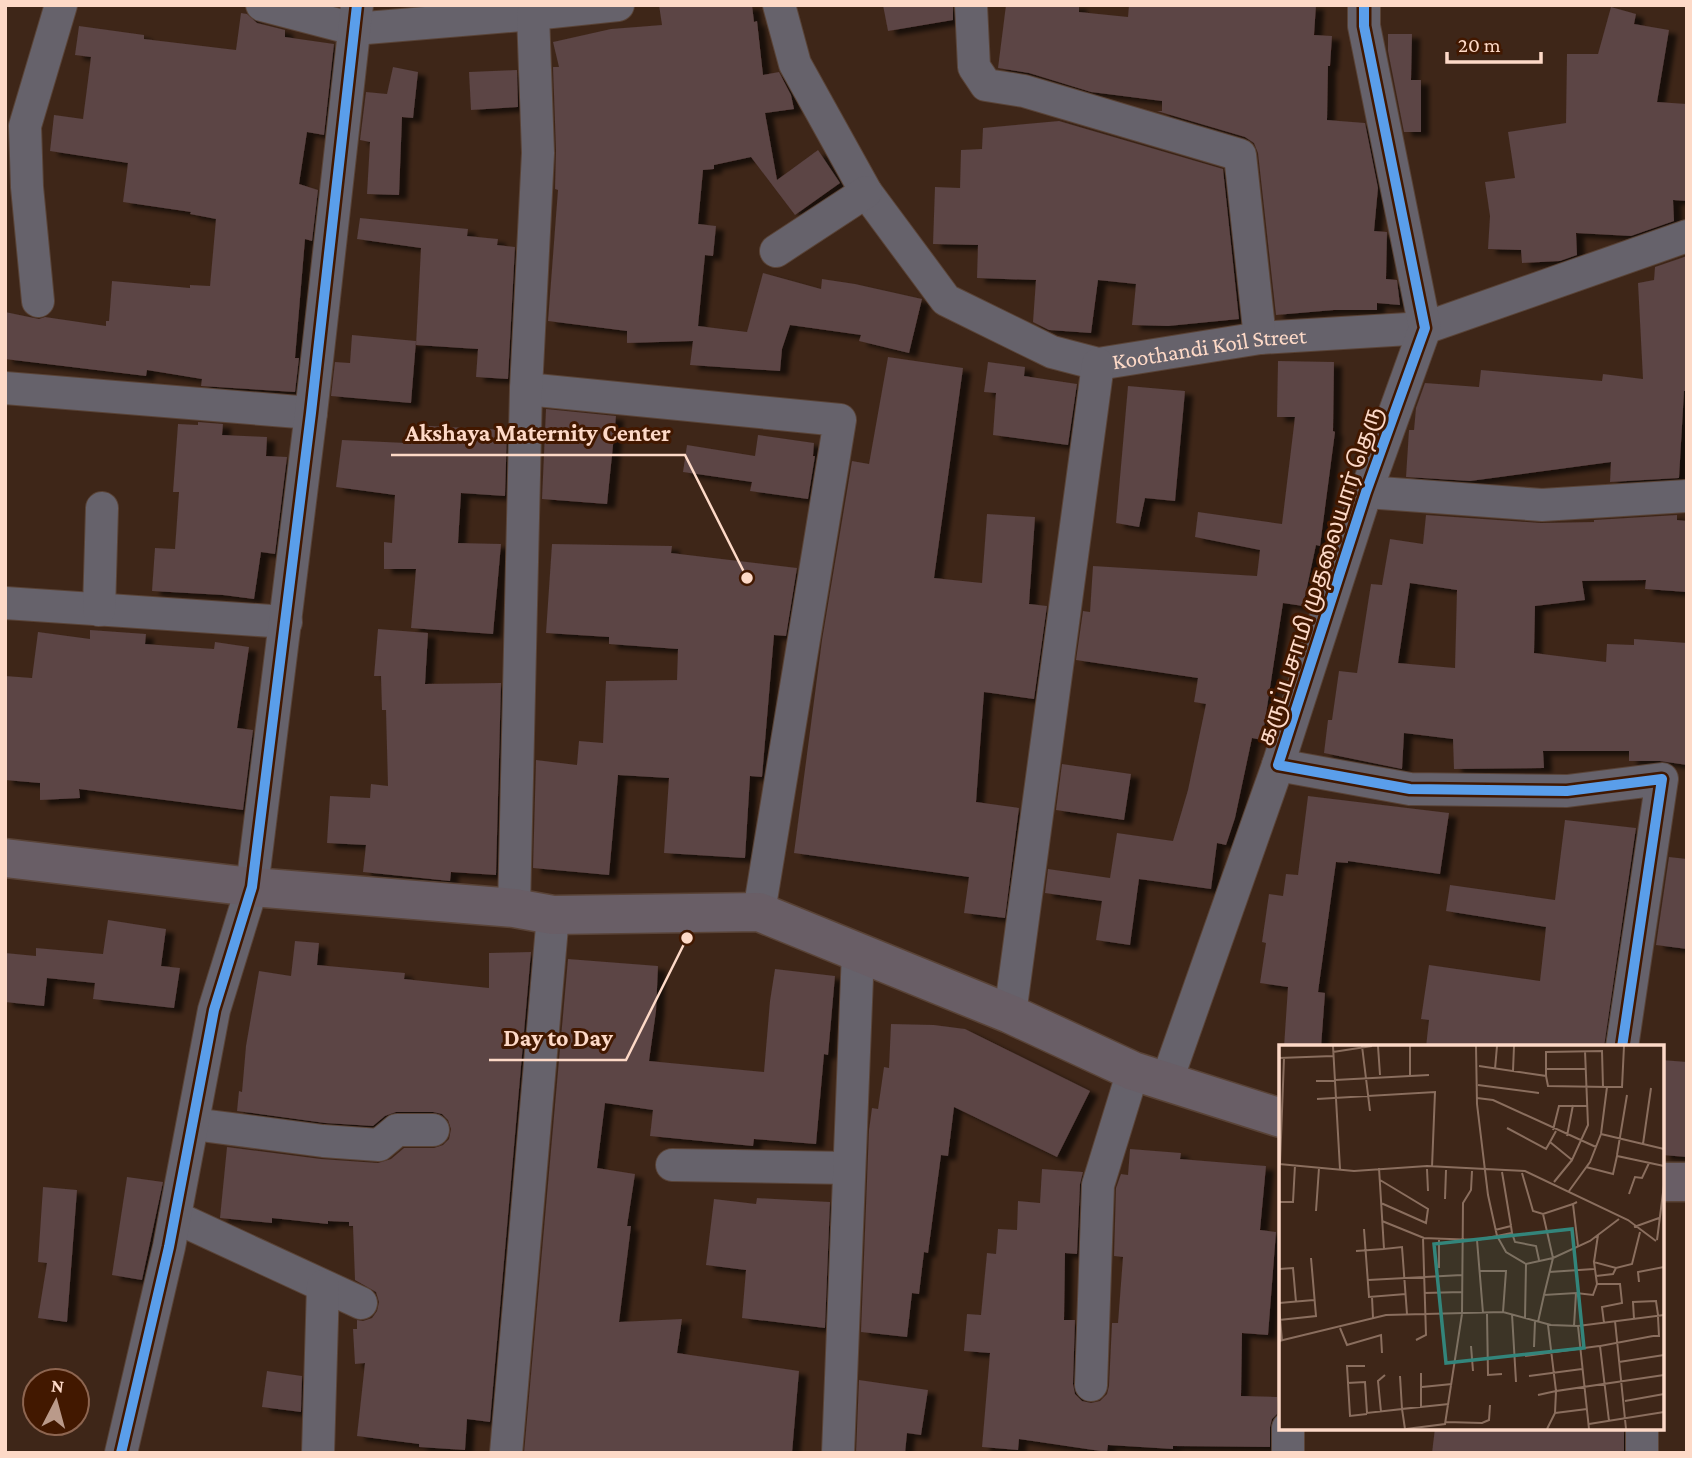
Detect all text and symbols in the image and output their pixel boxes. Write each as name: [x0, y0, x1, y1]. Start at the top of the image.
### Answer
scale bar: [1447, 21, 1542, 65]
text: 20 m: [1458, 33, 1501, 57]
street label: Koothandi Koil Street: [1110, 322, 1307, 375]
street label: கருப்பசாமி முதலையார் தெரு: [1252, 403, 1389, 750]
callout: Akshaya Maternity Center: [391, 410, 685, 455]
text: Akshaya Maternity Center: [404, 419, 671, 446]
callout: Day to Day: [489, 1015, 626, 1060]
text: Day to Day: [503, 1024, 613, 1051]
inset map: [1279, 1045, 1664, 1430]
north arrow: [21, 1367, 91, 1437]
text: N: [50, 1374, 65, 1397]

